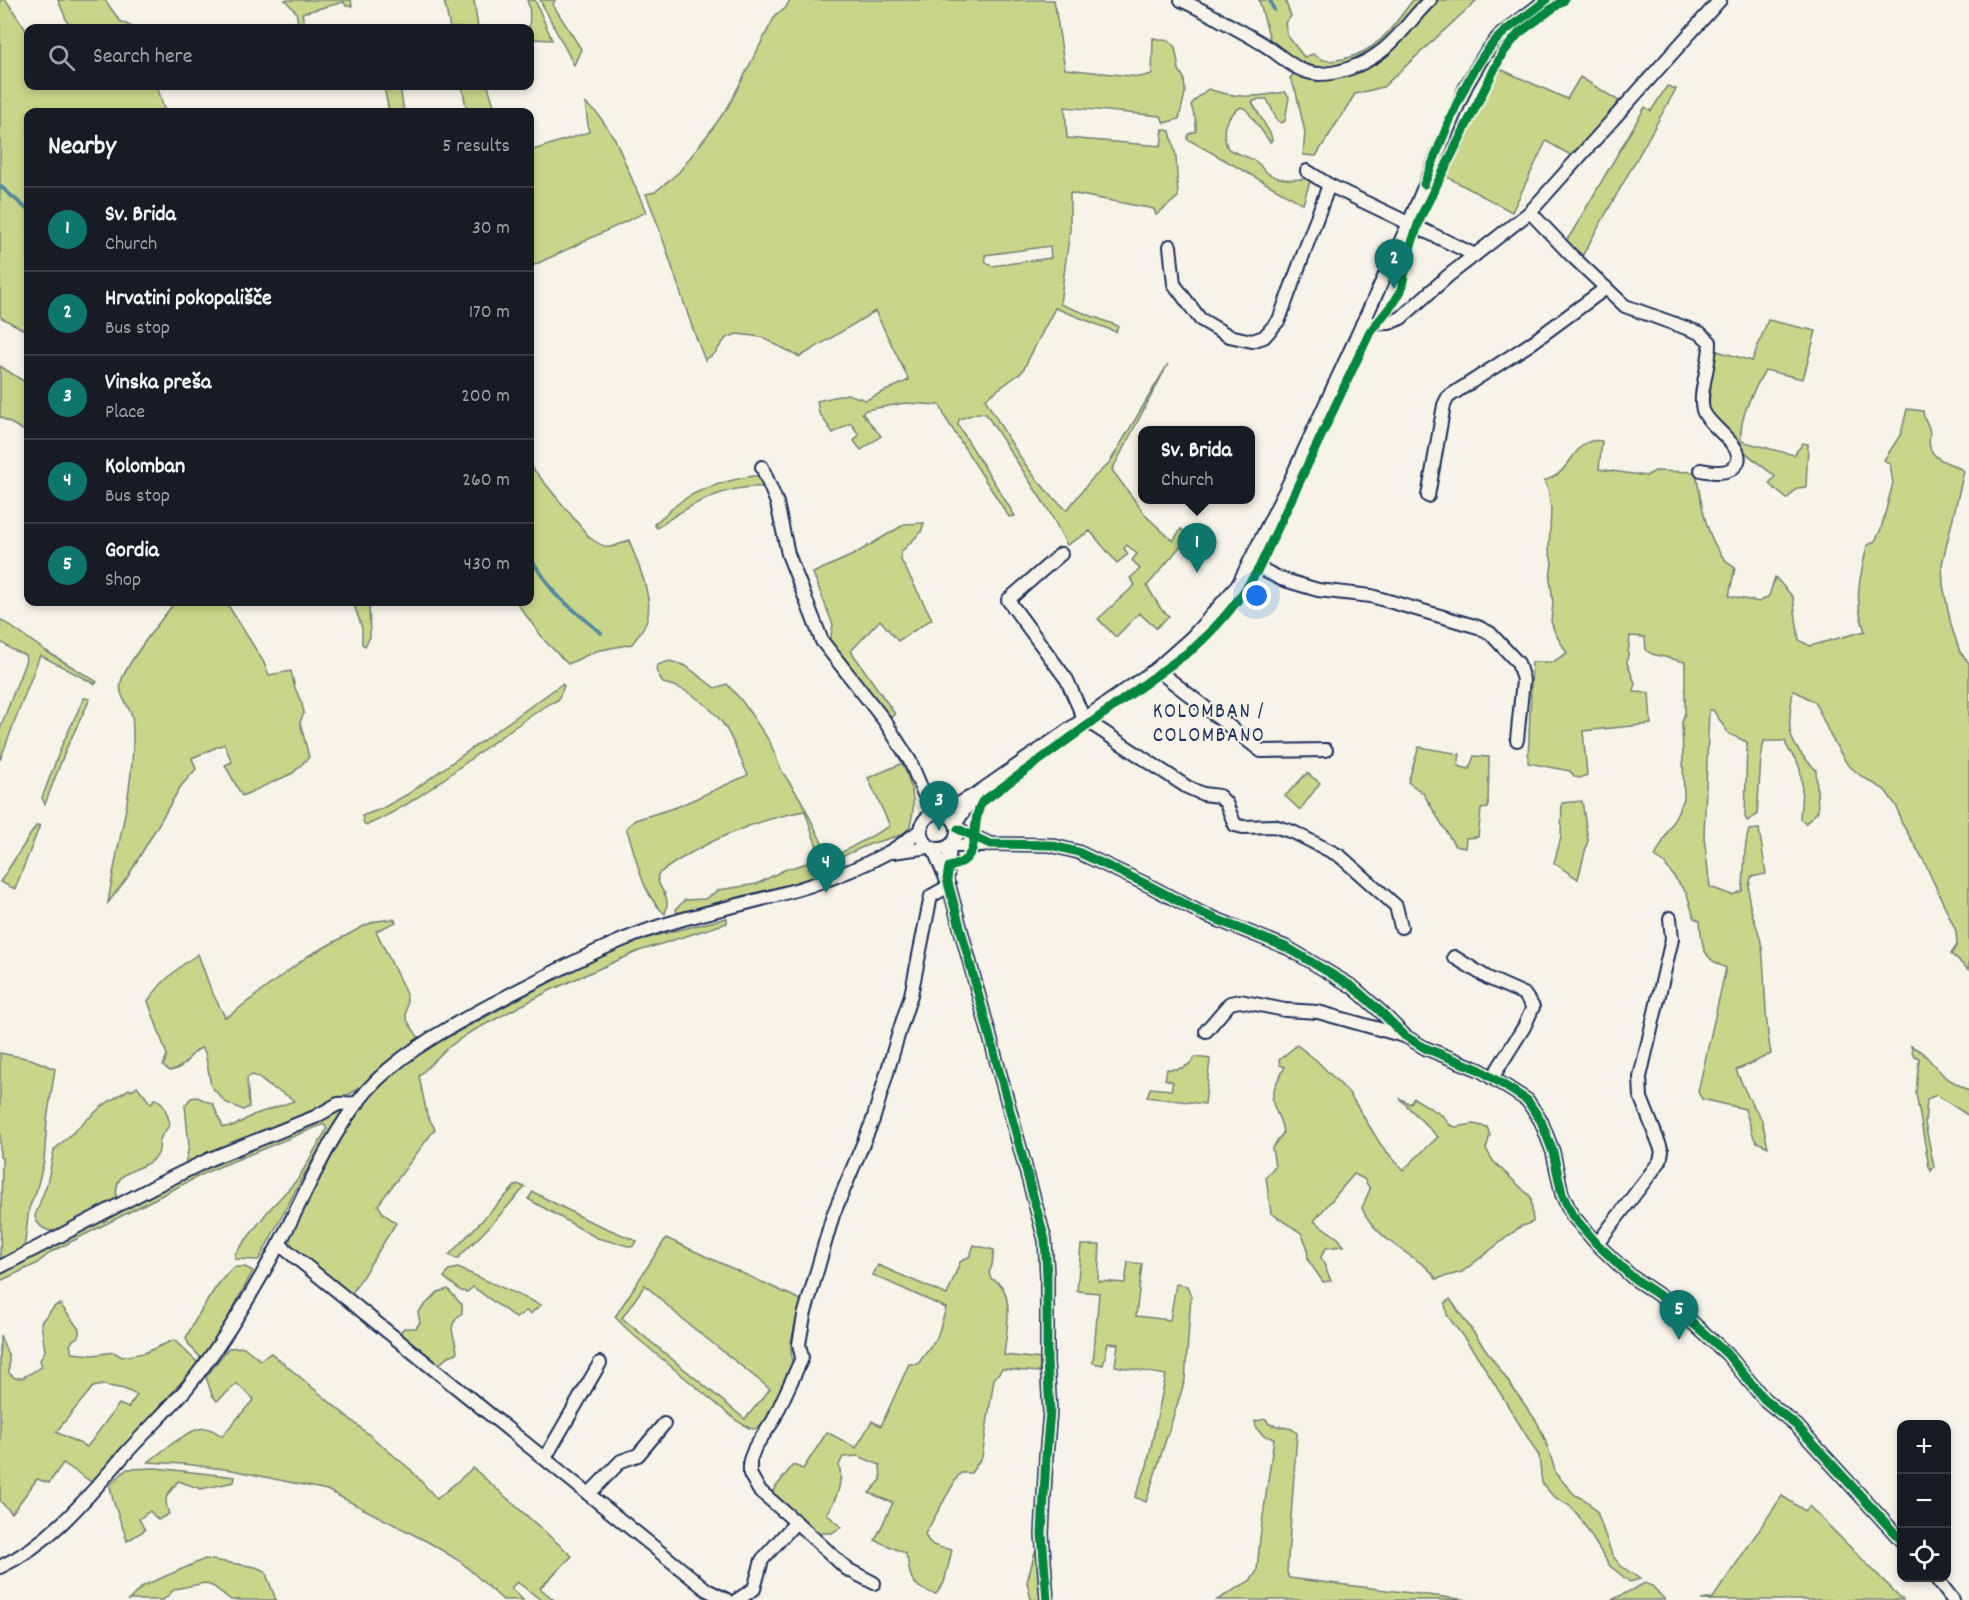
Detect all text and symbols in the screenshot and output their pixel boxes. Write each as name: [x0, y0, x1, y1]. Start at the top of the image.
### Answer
search box: [24, 24, 534, 90]
icon: search: [45, 41, 78, 74]
text: Search here: [93, 42, 192, 73]
text: Nearby: [48, 129, 116, 166]
text: 5 results: [442, 133, 510, 161]
text: Sv. Brida: [105, 200, 176, 231]
text: 1: [65, 215, 70, 243]
text: 30 m: [472, 215, 510, 243]
text: Church: [105, 231, 157, 259]
pin: 2: [1374, 240, 1414, 289]
text: Hrvatini pokopališče: [105, 284, 272, 315]
text: 2: [63, 299, 72, 327]
text: 170 m: [469, 299, 510, 327]
text: Bus stop: [105, 315, 170, 343]
text: Vinska preša: [105, 368, 211, 399]
text: 3: [63, 383, 72, 411]
text: 200 m: [461, 383, 510, 411]
text: Place: [105, 399, 145, 427]
popup: [1138, 426, 1255, 504]
text: Sv. Brida: [1161, 436, 1232, 467]
text: Kolomban: [105, 452, 185, 483]
text: 4: [63, 467, 72, 495]
text: 260 m: [462, 467, 510, 495]
text: Church: [1161, 467, 1213, 495]
text: Bus stop: [105, 483, 170, 511]
pin: 1: [1178, 524, 1216, 573]
text: Gordia: [105, 536, 159, 567]
text: 5: [63, 551, 72, 579]
text: 430 m: [464, 551, 510, 579]
text: Shop: [105, 567, 141, 595]
your location: [1242, 581, 1271, 610]
district label: KOLOMBAN / COLOMBANO: [1153, 698, 1265, 752]
pin: 3: [920, 782, 958, 831]
pin: 4: [806, 844, 846, 893]
pin: 5: [1660, 1290, 1698, 1340]
map controls: [1897, 1420, 1951, 1582]
button: +: [1897, 1420, 1951, 1474]
button: −: [1897, 1474, 1951, 1528]
button: locate: [1897, 1528, 1951, 1582]

